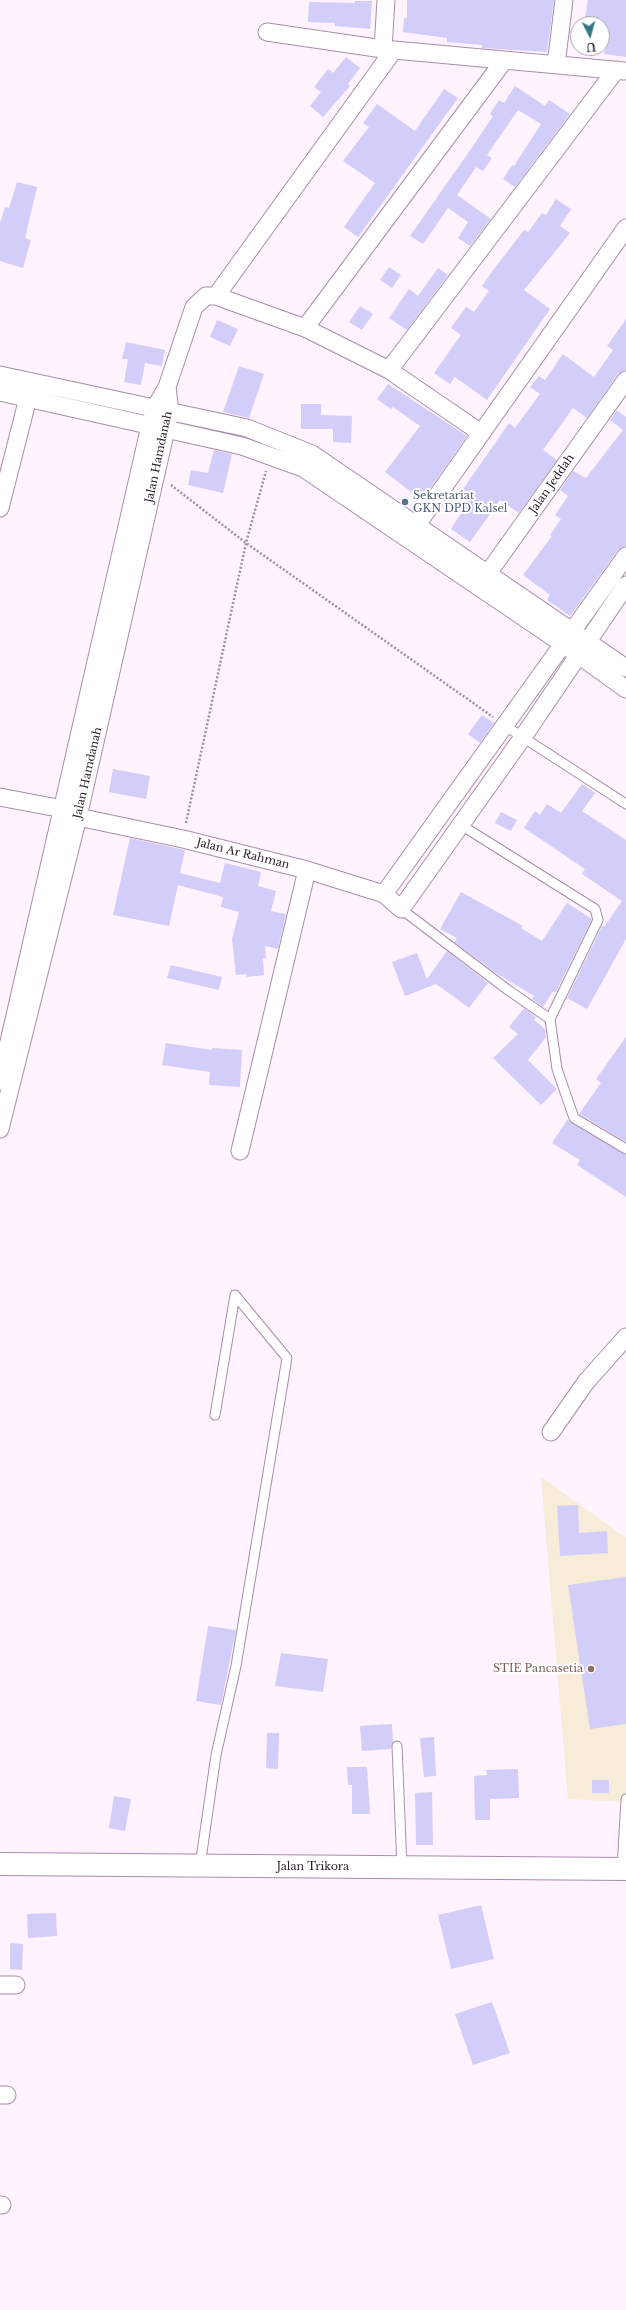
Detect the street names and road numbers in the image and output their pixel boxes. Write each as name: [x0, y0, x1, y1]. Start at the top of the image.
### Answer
street label: Jalan Hamdanah: [143, 410, 175, 504]
street label: Jalan Jeddah: [527, 452, 577, 516]
street label: Jalan Hamdanah: [71, 726, 105, 820]
street label: Jalan Ar Rahman: [195, 836, 291, 872]
street label: Jalan Trikora: [277, 1860, 349, 1874]

